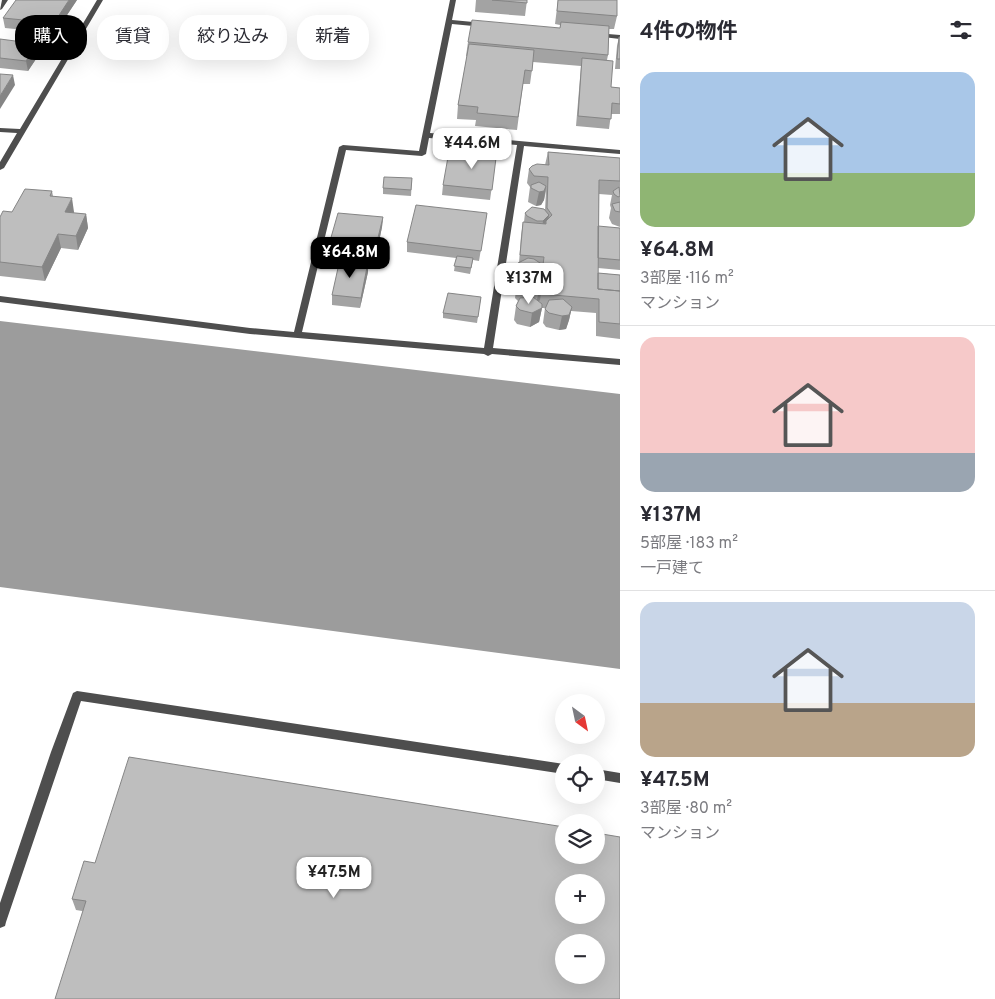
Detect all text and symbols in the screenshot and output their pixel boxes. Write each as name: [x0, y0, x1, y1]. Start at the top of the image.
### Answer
chip: 購入: [15, 15, 87, 60]
chip: 賃貸: [97, 15, 169, 60]
chip: 絞り込み: [179, 15, 287, 60]
chip: 新着: [297, 15, 369, 60]
icon: filters: [947, 16, 975, 44]
text: 4件の物件: [640, 19, 738, 46]
icon: home: [763, 104, 853, 194]
pin: ¥44.6M: [431, 128, 513, 170]
text: ¥44.6M: [444, 134, 500, 154]
pin: ¥64.8M: [309, 236, 391, 279]
text: ¥64.8M: [640, 237, 714, 264]
text: ¥64.8M: [322, 243, 378, 263]
pin: ¥137M: [494, 262, 564, 305]
text: ¥137M: [506, 269, 552, 289]
text: 3部屋 · 116 m²: [640, 269, 734, 289]
text: マンション: [640, 294, 720, 314]
icon: home: [763, 370, 853, 460]
text: ¥137M: [640, 502, 702, 529]
text: 5部屋 · 183 m²: [640, 534, 738, 554]
text: 一戸建て: [640, 559, 704, 579]
icon: home: [763, 635, 853, 725]
north arrow: [555, 694, 605, 744]
map controls: [555, 694, 605, 984]
button: locate: [555, 754, 605, 804]
text: ¥47.5M: [640, 767, 710, 794]
text: 3部屋 · 80 m²: [640, 799, 732, 819]
button: layers: [555, 814, 605, 864]
text: マンション: [640, 824, 720, 844]
pin: ¥47.5M: [293, 856, 375, 899]
text: ¥47.5M: [307, 863, 361, 883]
button: +: [555, 874, 605, 924]
button: −: [555, 934, 605, 984]

